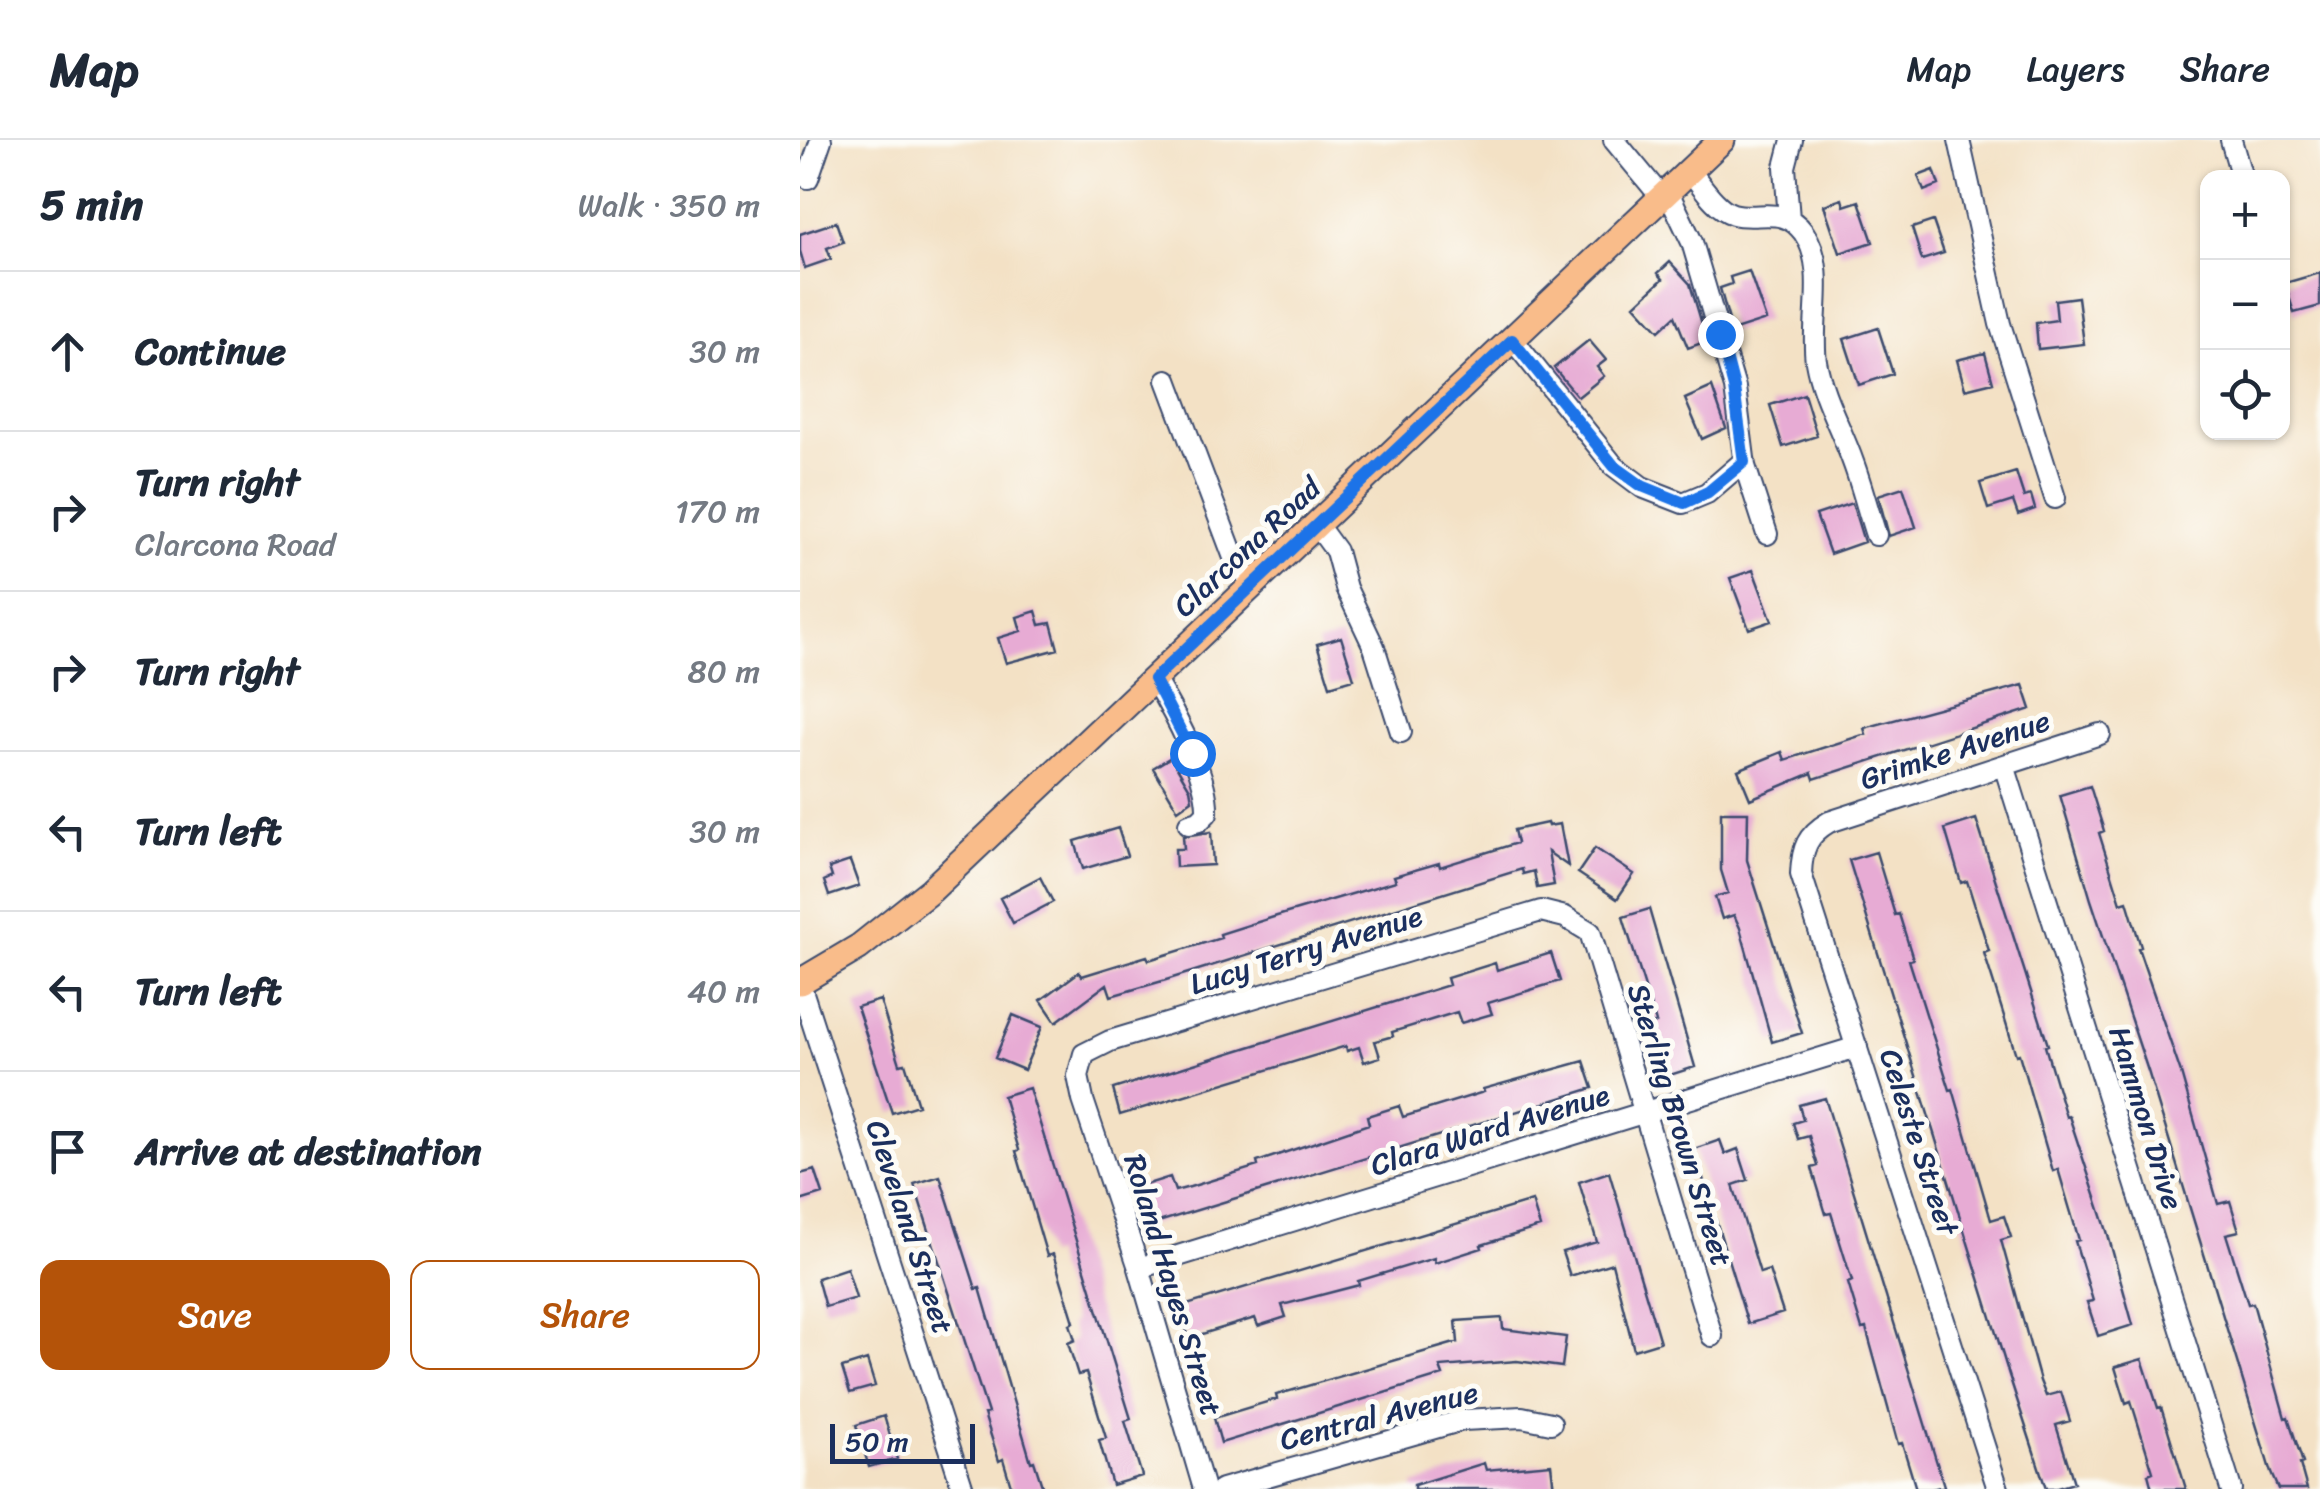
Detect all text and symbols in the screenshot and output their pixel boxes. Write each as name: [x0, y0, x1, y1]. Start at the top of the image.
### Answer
text: Map: [50, 27, 139, 112]
text: Map: [1907, 38, 1971, 100]
text: Layers: [2026, 38, 2125, 100]
text: Share: [2180, 38, 2270, 100]
text: 5 min: [40, 168, 143, 242]
map controls: [2200, 170, 2290, 440]
button: +: [2200, 170, 2290, 260]
text: Walk · 350 m: [578, 177, 760, 234]
button: −: [2200, 260, 2290, 350]
route end: [1698, 312, 1744, 358]
text: Continue: [135, 318, 286, 385]
text: 30 m: [689, 323, 760, 380]
icon: ahead: [40, 324, 95, 379]
button: locate: [2200, 350, 2290, 440]
text: Turn right: [135, 449, 300, 516]
street label: Clarcona Road: [1160, 462, 1336, 631]
text: 170 m: [675, 483, 760, 540]
icon: right: [40, 484, 95, 539]
text: Clarcona Road: [135, 516, 336, 573]
text: Turn right: [135, 638, 300, 705]
text: 80 m: [688, 643, 760, 700]
icon: right: [40, 644, 95, 699]
street label: Grimke Avenue: [1853, 694, 2057, 806]
route start: [1170, 731, 1216, 777]
text: Turn left: [135, 798, 281, 865]
text: 30 m: [689, 803, 760, 860]
icon: left: [40, 804, 95, 859]
street label: Lucy Terry Avenue: [1183, 889, 1429, 1011]
text: Turn left: [135, 958, 281, 1025]
text: 40 m: [687, 963, 760, 1020]
icon: left: [40, 964, 95, 1019]
street label: Sterling Brown Street: [1611, 977, 1749, 1273]
street label: Hammon Drive: [2092, 1019, 2200, 1217]
street label: Celeste Street: [1863, 1042, 1975, 1244]
street label: Clara Ward Avenue: [1364, 1068, 1616, 1192]
street label: Cleveland Street: [850, 1113, 970, 1341]
text: Arrive at destination: [135, 1118, 482, 1185]
icon: arrive: [40, 1124, 95, 1179]
street label: Roland Hayes Street: [1107, 1147, 1239, 1423]
button: Save: [40, 1260, 390, 1370]
button: Share: [410, 1260, 760, 1370]
street label: Central Avenue: [1274, 1365, 1484, 1467]
text: 50 m: [845, 1417, 909, 1466]
scale bar: [830, 1419, 975, 1464]

